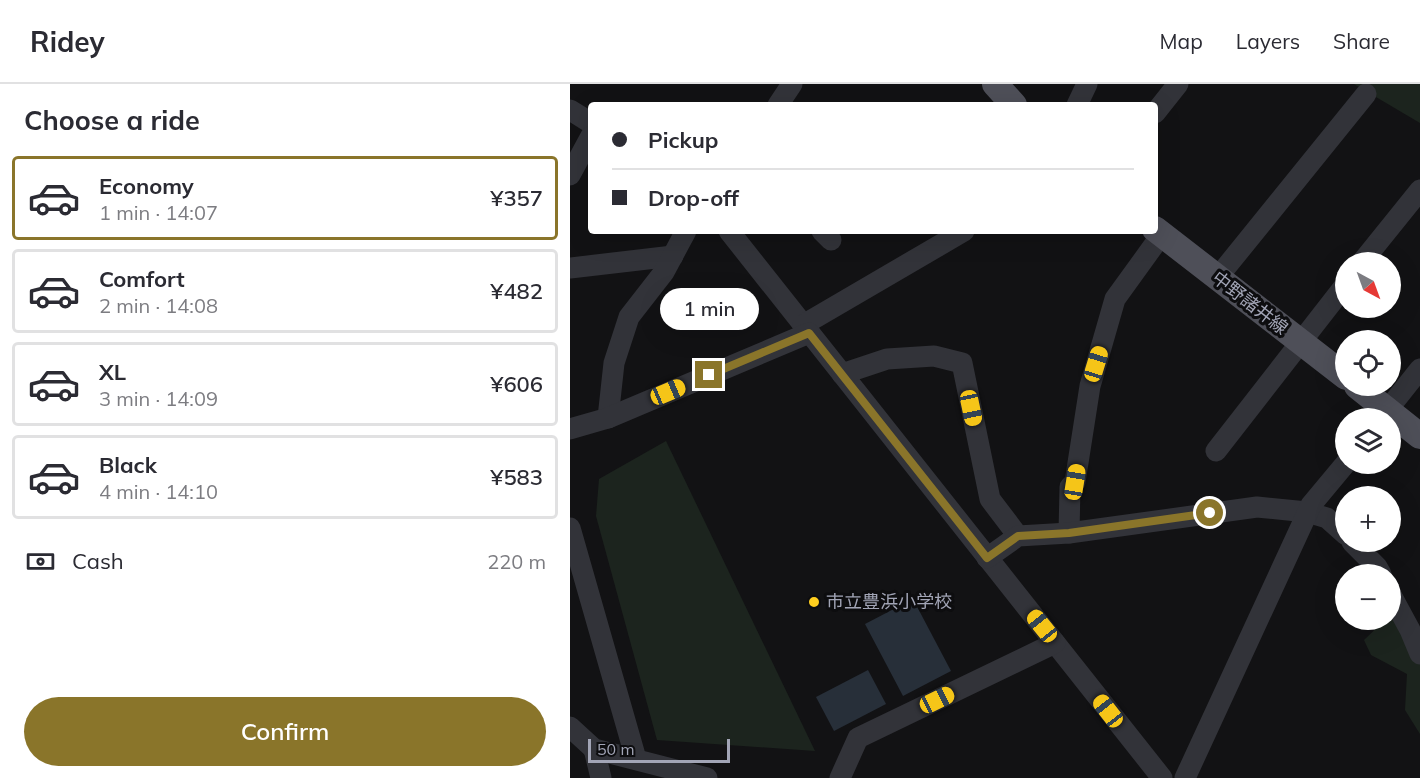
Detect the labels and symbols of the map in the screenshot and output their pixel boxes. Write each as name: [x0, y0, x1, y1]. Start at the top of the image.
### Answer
north arrow: [1335, 252, 1401, 318]
street label: 中野諸井線: [1208, 266, 1293, 339]
callout: 1 min: [660, 288, 758, 330]
car: [1082, 344, 1110, 384]
route end: [695, 361, 722, 388]
car: [648, 377, 688, 407]
car: [958, 389, 984, 427]
car: [1063, 463, 1087, 501]
route start: [1196, 499, 1223, 526]
place label: 市立豊浜小学校: [826, 590, 952, 613]
marker: 市立豊浜小学校: [807, 595, 821, 609]
car: [1024, 606, 1060, 646]
car: [917, 684, 957, 716]
car: [1090, 691, 1126, 731]
scale bar: [588, 736, 730, 764]

